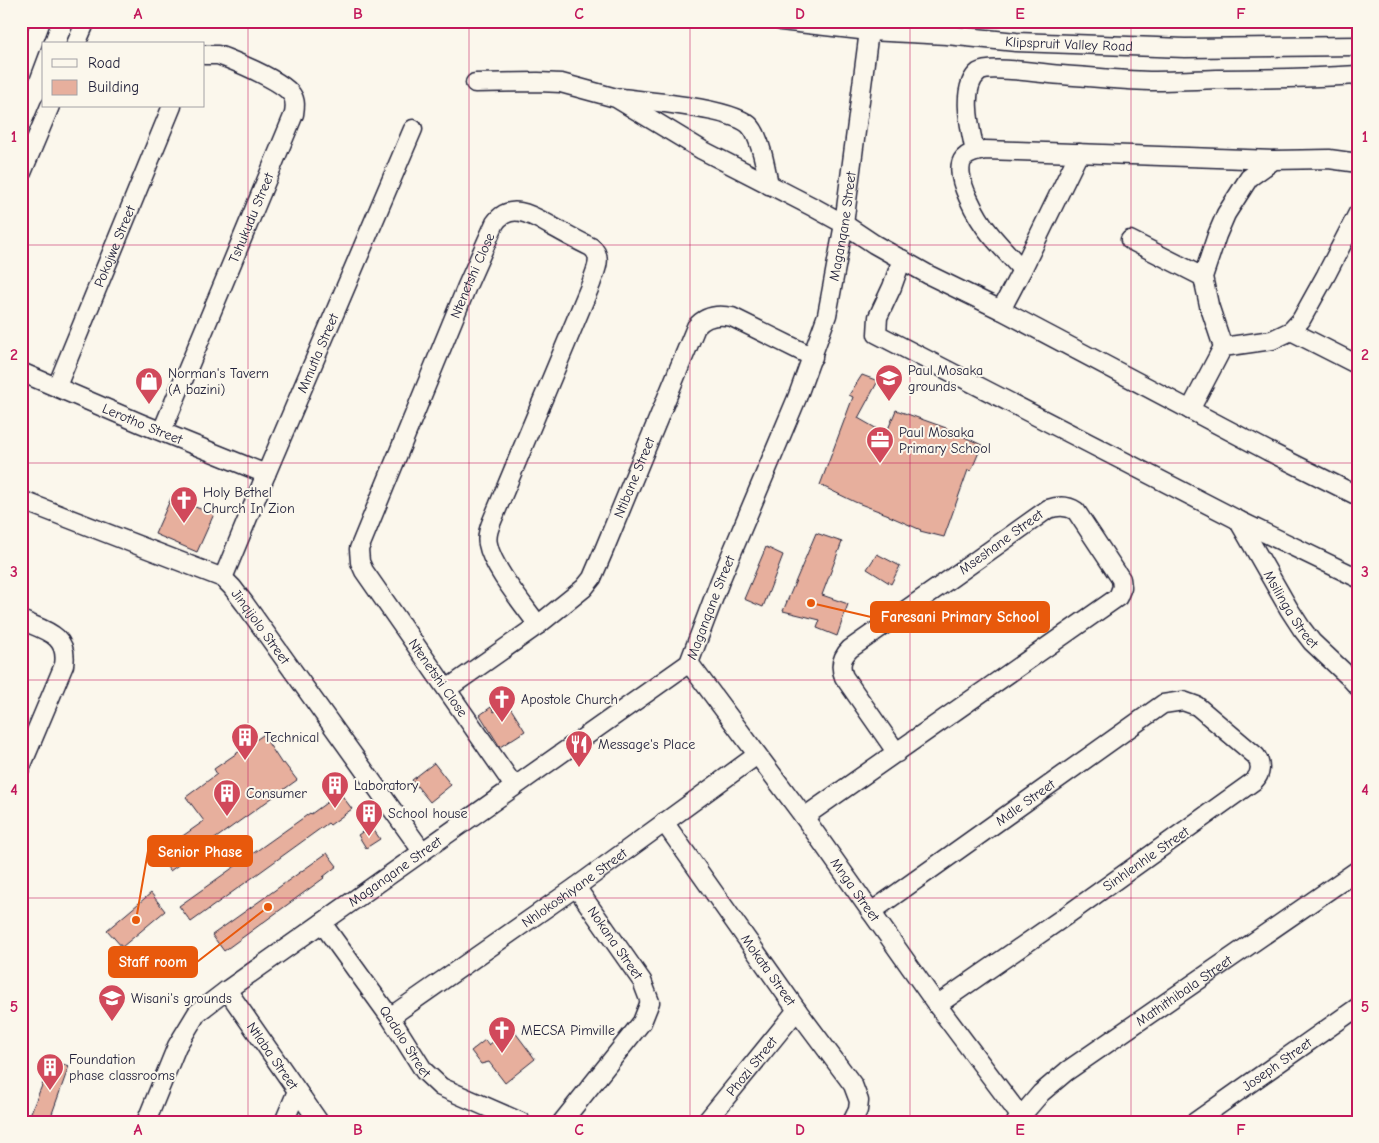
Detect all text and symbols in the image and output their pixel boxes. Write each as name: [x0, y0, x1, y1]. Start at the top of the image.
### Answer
text: A: [134, 5, 143, 23]
text: B: [353, 5, 363, 23]
text: C: [574, 5, 584, 23]
text: D: [795, 5, 805, 23]
text: E: [1015, 5, 1025, 23]
text: F: [1236, 5, 1246, 23]
street label: Klipspruit Valley Road: [1004, 32, 1133, 55]
legend: [42, 42, 205, 108]
text: Road: [88, 54, 120, 72]
text: Building: [88, 78, 139, 96]
text: 1: [11, 128, 17, 146]
text: 1: [1362, 128, 1368, 146]
street label: Tshukudu Street: [224, 169, 277, 265]
street label: Maganqane Street: [825, 170, 859, 282]
street label: Pokojwe Street: [90, 202, 139, 290]
street label: Ntenetshi Close: [446, 230, 498, 321]
street label: Mmutla Street: [293, 310, 342, 395]
text: 2: [10, 346, 18, 364]
text: 2: [1361, 346, 1369, 364]
place label: Paul Mosaka grounds: [908, 362, 983, 395]
school or university icon: Paul Mosaka grounds: [874, 363, 904, 402]
place label: Norman's Tavern (A bazini): [168, 365, 269, 398]
shop icon: Norman's Tavern (A bazini): [134, 366, 164, 405]
street label: Lerotho Street: [100, 399, 186, 448]
place label: Paul Mosaka Primary School: [899, 424, 991, 457]
office icon: Paul Mosaka Primary School: [865, 425, 895, 464]
street label: Ntibane Street: [610, 434, 658, 520]
place label: Holy Bethel Church In Zion: [203, 484, 295, 517]
church icon: Holy Bethel Church In Zion: [169, 485, 199, 524]
street label: Mseshane Street: [956, 505, 1047, 578]
street label: Maganqane Street: [683, 552, 739, 662]
text: 3: [10, 563, 18, 581]
text: 3: [1361, 563, 1369, 581]
street label: Msilinga Street: [1260, 567, 1323, 653]
street label: Jinqijolo Street: [228, 585, 294, 668]
callout: Faresani Primary School: [871, 602, 1049, 632]
text: Faresani Primary School: [881, 608, 1039, 626]
street label: Ntenetshi Close: [405, 636, 471, 720]
church icon: Apostole Church: [487, 684, 517, 723]
place label: Apostole Church: [521, 691, 618, 708]
building icon: Technical: [230, 722, 260, 761]
place label: Technical: [264, 729, 319, 746]
restaurant icon: Message's Place: [564, 729, 594, 768]
place label: Message's Place: [598, 736, 695, 753]
building icon: Laboratory: [320, 770, 350, 809]
street label: Mdle Street: [992, 775, 1059, 829]
place label: Laboratory: [354, 777, 419, 794]
building icon: Consumer: [212, 778, 242, 817]
text: 4: [10, 781, 18, 799]
text: 4: [1361, 781, 1369, 799]
place label: Consumer: [246, 785, 307, 802]
building icon: School house: [354, 798, 384, 837]
place label: School house: [388, 805, 467, 822]
street label: Sinhlenhle Street: [1100, 822, 1193, 895]
street label: Maganqane Street: [345, 832, 446, 910]
callout: Senior Phase: [148, 836, 252, 866]
text: Senior Phase: [158, 843, 242, 861]
street label: Nhlokoshiyane Street: [518, 844, 631, 931]
street label: Mnga Street: [827, 854, 884, 925]
street label: Nokana Street: [584, 903, 647, 984]
street label: Mokata Street: [737, 931, 800, 1010]
callout: Staff room: [109, 947, 197, 977]
street label: Mathithibala Street: [1132, 951, 1236, 1030]
text: Staff room: [119, 953, 187, 971]
school or university icon: Wisani's grounds: [97, 983, 127, 1022]
place label: Wisani's grounds: [131, 990, 232, 1007]
text: 5: [10, 998, 18, 1016]
text: 5: [1361, 998, 1369, 1016]
street label: Qadolo Street: [376, 1002, 435, 1082]
church icon: MECSA Pimville: [487, 1015, 517, 1054]
street label: Ntlaba Street: [243, 1019, 303, 1093]
place label: MECSA Pimville: [521, 1022, 615, 1039]
street label: Phozi Street: [722, 1032, 781, 1099]
street label: Joseph Street: [1239, 1033, 1316, 1095]
place label: Foundation phase classrooms: [69, 1051, 175, 1084]
building icon: Foundation phase classrooms: [35, 1052, 65, 1091]
text: A: [134, 1121, 143, 1139]
text: B: [353, 1121, 363, 1139]
text: C: [574, 1121, 584, 1139]
text: D: [795, 1121, 805, 1139]
text: E: [1015, 1121, 1025, 1139]
text: F: [1236, 1121, 1246, 1139]

